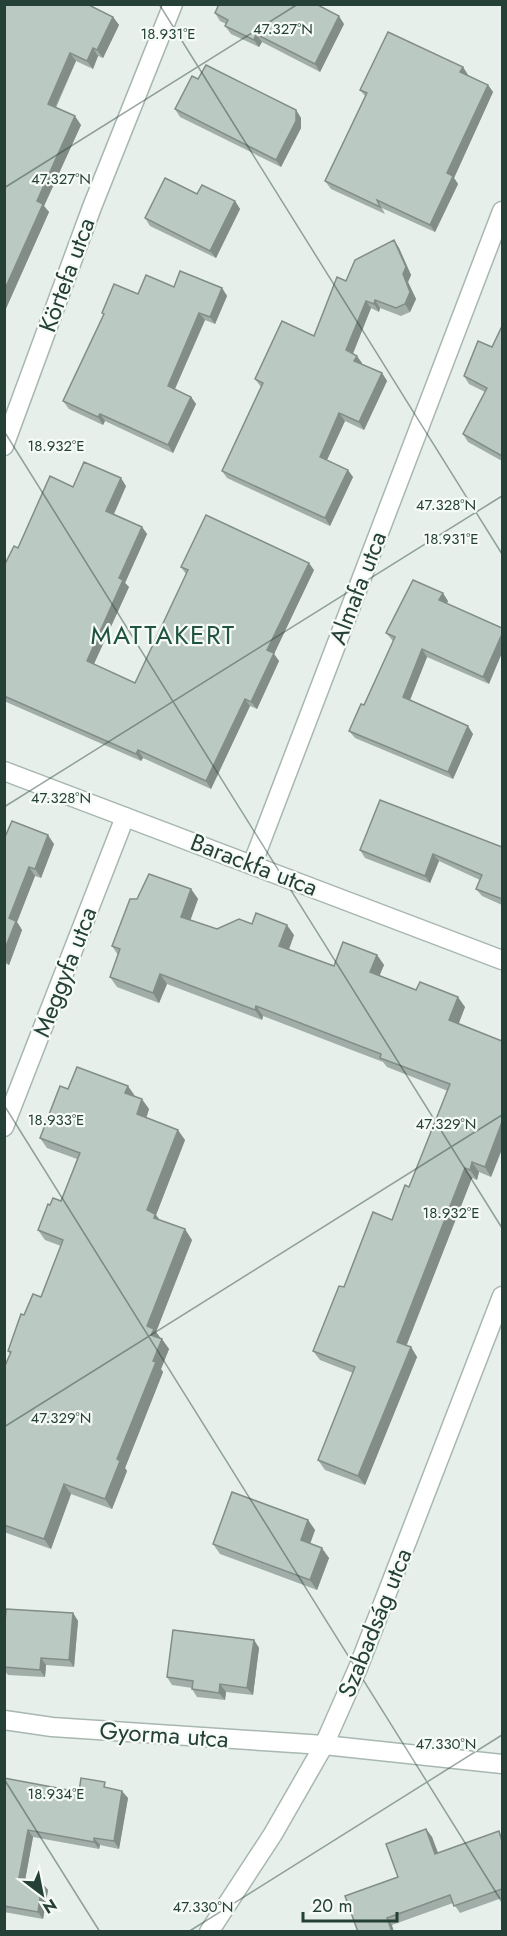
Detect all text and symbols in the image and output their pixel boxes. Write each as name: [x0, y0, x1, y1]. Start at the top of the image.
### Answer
text: 47.327°N: [253, 18, 313, 40]
text: 18.931°E: [140, 23, 196, 45]
text: 47.327°N: [31, 168, 91, 190]
street label: Körtefa utca: [30, 213, 103, 337]
text: 18.932°E: [27, 435, 85, 457]
text: 47.328°N: [416, 494, 476, 516]
street label: Almafa utca: [320, 526, 395, 649]
text: 18.931°E: [423, 528, 479, 550]
district label: MATTAKERT: [90, 616, 236, 654]
text: 47.328°N: [31, 787, 91, 809]
street label: Barackfa utca: [185, 824, 323, 905]
street label: Meggyfa utca: [24, 902, 105, 1042]
text: 18.933°E: [28, 1109, 84, 1131]
text: 47.329°N: [416, 1113, 476, 1135]
text: 18.932°E: [422, 1202, 480, 1224]
text: 47.329°N: [31, 1407, 91, 1429]
street label: Szabadság utca: [329, 1543, 420, 1703]
street label: Gyorma utca: [98, 1713, 230, 1756]
text: 47.330°N: [416, 1733, 476, 1755]
text: 18.934°E: [27, 1783, 85, 1805]
north arrow: [12, 1864, 72, 1924]
scale bar: [303, 1885, 398, 1923]
text: N: [38, 1893, 61, 1919]
text: 20 m: [312, 1893, 352, 1919]
text: 47.330°N: [173, 1896, 233, 1918]

